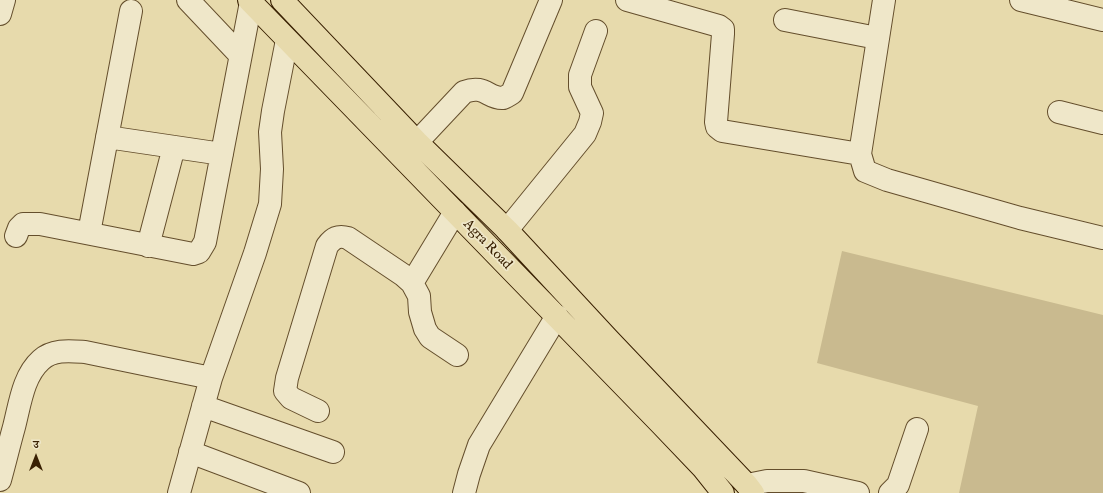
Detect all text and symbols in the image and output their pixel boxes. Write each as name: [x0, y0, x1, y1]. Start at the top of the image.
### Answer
street label: Agra Road: [459, 217, 515, 273]
north arrow: [16, 437, 56, 477]
text: उ: [33, 438, 39, 452]

